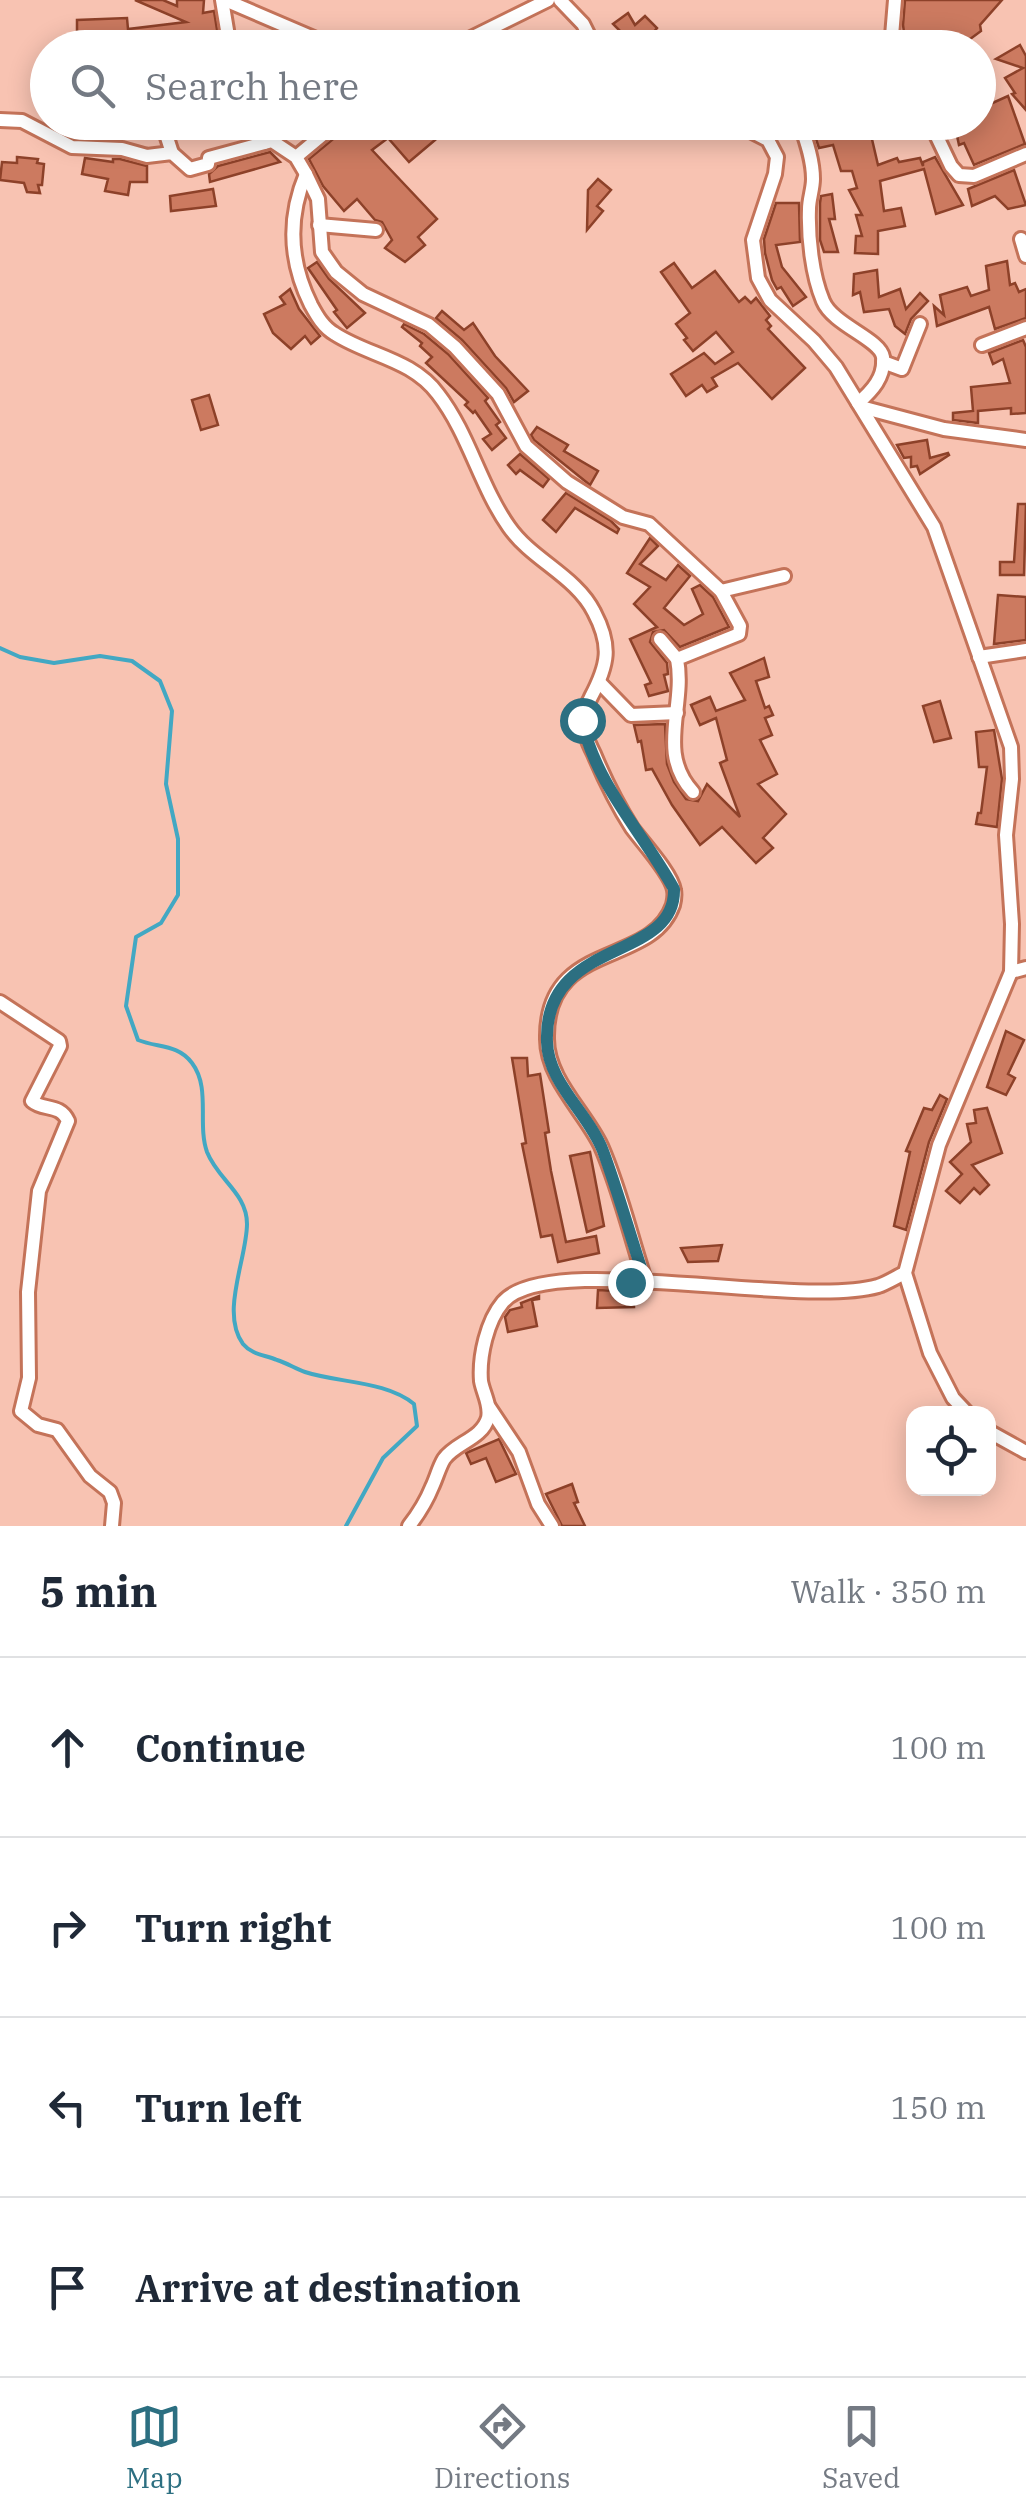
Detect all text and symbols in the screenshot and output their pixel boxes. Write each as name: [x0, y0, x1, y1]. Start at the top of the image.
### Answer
search box: [30, 30, 996, 140]
icon: search: [65, 58, 120, 113]
text: Search here: [145, 61, 359, 110]
route start: [560, 698, 606, 744]
route end: [608, 1260, 654, 1306]
map controls: [906, 1406, 996, 1496]
button: locate: [906, 1406, 996, 1496]
text: 5 min: [40, 1564, 158, 1619]
text: Walk · 350 m: [790, 1570, 986, 1612]
icon: ahead: [40, 1720, 95, 1775]
text: Continue: [135, 1723, 306, 1772]
text: 100 m: [890, 1726, 986, 1768]
icon: right: [40, 1900, 95, 1955]
text: Turn right: [135, 1903, 331, 1952]
text: 100 m: [890, 1906, 986, 1948]
icon: left: [40, 2080, 95, 2135]
text: Turn left: [135, 2083, 302, 2132]
text: 150 m: [890, 2086, 986, 2128]
icon: arrive: [40, 2260, 95, 2315]
text: Arrive at destination: [135, 2263, 521, 2312]
tab: Map: [126, 2399, 183, 2496]
tab: Directions: [434, 2399, 571, 2496]
tab: Saved: [822, 2399, 900, 2496]

